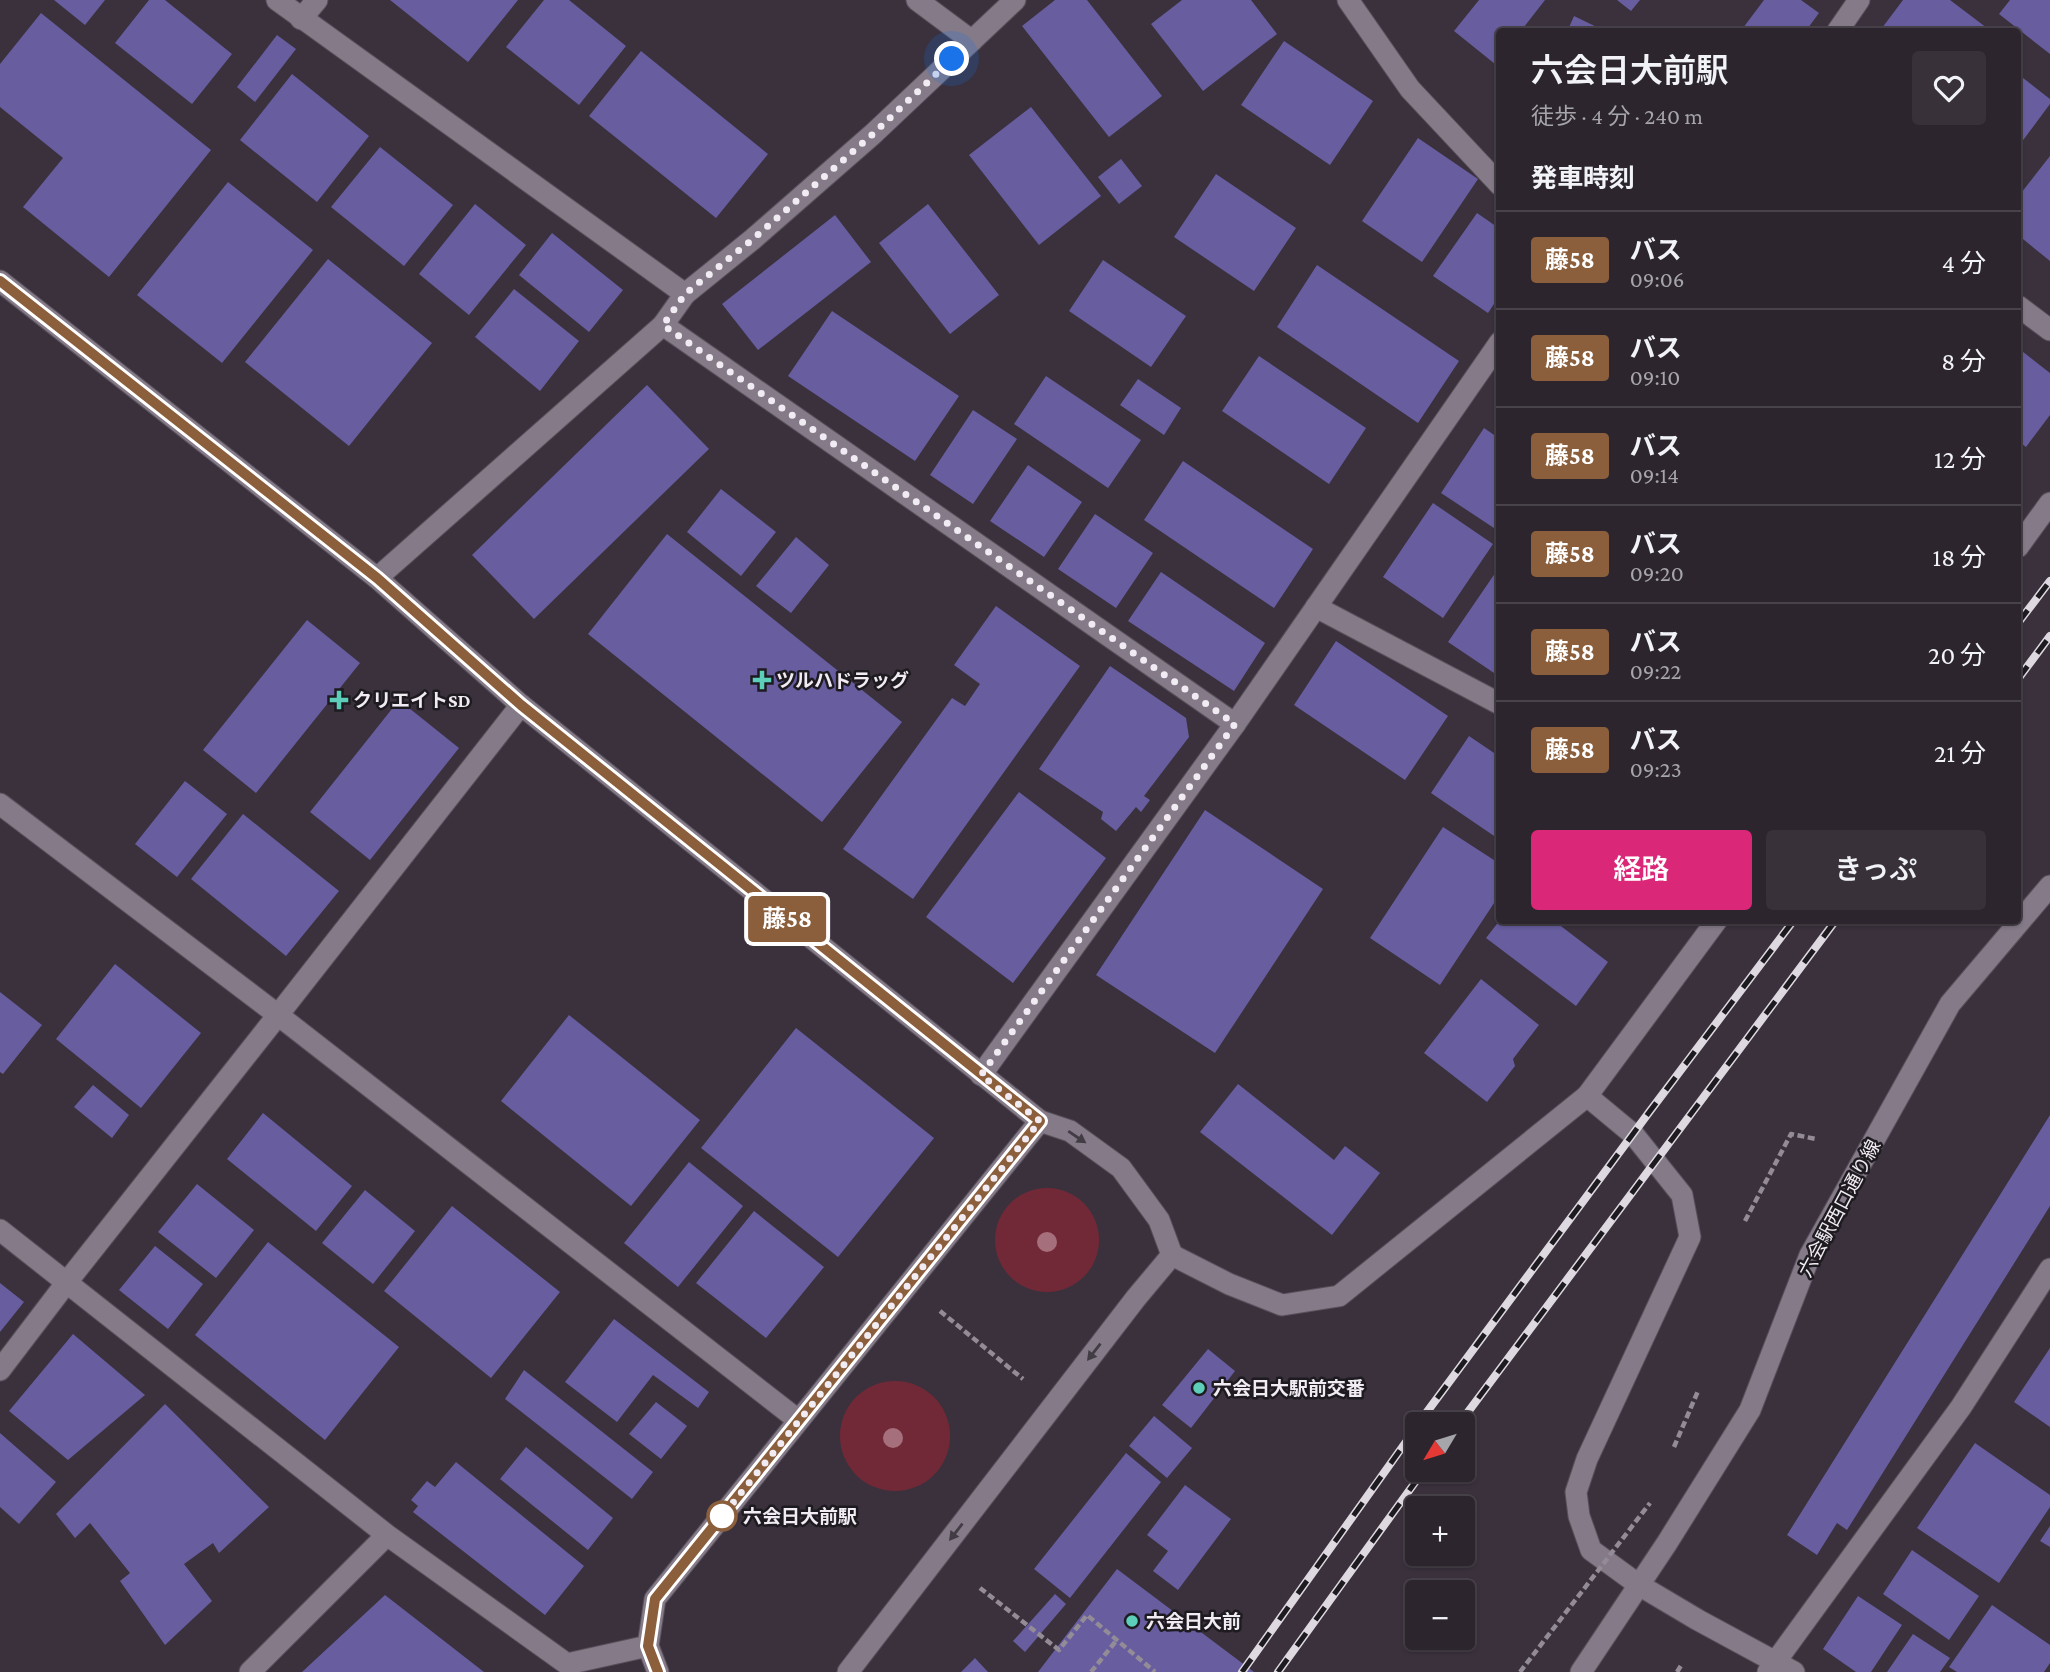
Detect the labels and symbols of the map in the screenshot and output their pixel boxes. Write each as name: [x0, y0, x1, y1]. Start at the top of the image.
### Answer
your location: [934, 41, 969, 76]
place label: ツルハドラッグ: [776, 670, 909, 691]
marker: ツルハドラッグ: [754, 672, 770, 688]
place label: クリエイトSD: [353, 690, 471, 711]
marker: クリエイトSD: [331, 692, 347, 708]
line badge: 藤58: [747, 896, 827, 942]
one-way arrow: [1067, 1130, 1087, 1143]
street label: 六会駅西口通り線: [1794, 1136, 1884, 1280]
one-way arrow: [1087, 1342, 1102, 1360]
place label: 六会日大駅前交番: [1213, 1378, 1365, 1399]
marker: 六会日大駅前交番: [1191, 1380, 1207, 1396]
north arrow: [1405, 1412, 1475, 1482]
marker: 六会日大前駅: [707, 1501, 737, 1531]
place label: 六会日大前駅: [743, 1506, 857, 1527]
one-way arrow: [949, 1523, 963, 1541]
place label: 六会日大前: [1146, 1611, 1241, 1632]
marker: 六会日大前: [1124, 1613, 1140, 1629]

